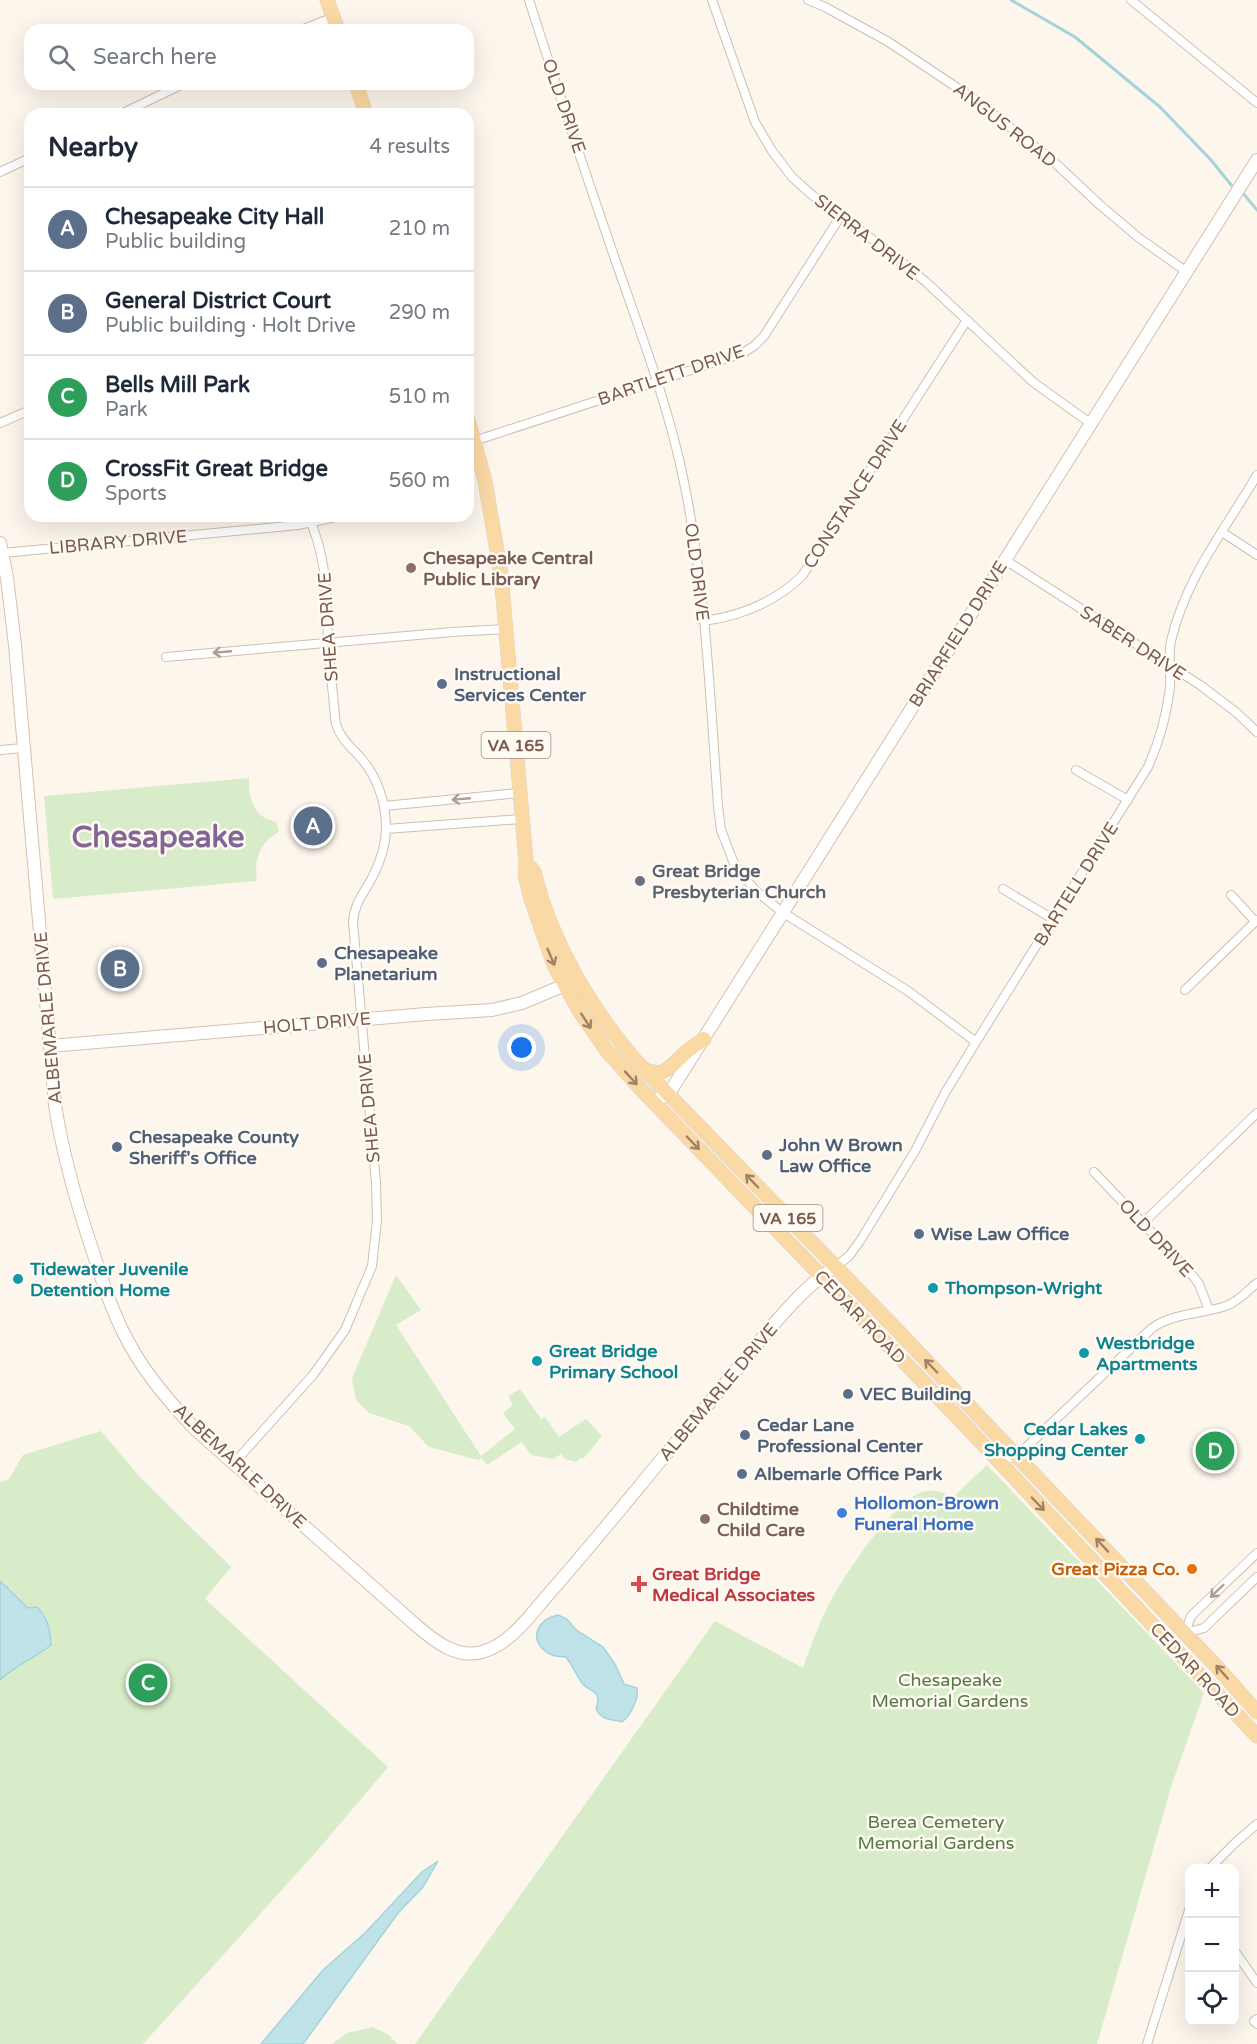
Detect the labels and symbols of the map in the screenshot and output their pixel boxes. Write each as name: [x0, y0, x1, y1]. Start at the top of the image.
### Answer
street label: OLD DRIVE: [538, 56, 590, 156]
street label: ANGUS ROAD: [949, 78, 1061, 172]
street label: SIERRA DRIVE: [810, 189, 924, 285]
street label: BARTLETT DRIVE: [595, 340, 747, 410]
street label: CONSTANCE DRIVE: [799, 415, 911, 573]
street label: OLD DRIVE: [680, 522, 714, 622]
street label: LIBRARY DRIVE: [48, 525, 188, 559]
place label: Chesapeake Central Public Library: [423, 547, 593, 590]
street label: BRIARFIELD DRIVE: [904, 557, 1012, 711]
marker: Chesapeake Central Public Library: [404, 561, 418, 575]
street label: SHEA DRIVE: [313, 572, 343, 682]
street label: SABER DRIVE: [1076, 601, 1190, 685]
one-way arrow: [213, 647, 233, 658]
place label: Instructional Services Center: [454, 663, 587, 706]
marker: Instructional Services Center: [435, 677, 449, 691]
road number: VA 165: [482, 732, 550, 758]
one-way arrow: [451, 794, 471, 805]
pin: A: [294, 804, 332, 848]
street label: BARTELL DRIVE: [1029, 818, 1123, 950]
district label: Chesapeake: [71, 819, 245, 856]
place label: Great Bridge Presbyterian Church: [652, 860, 826, 903]
marker: Great Bridge Presbyterian Church: [633, 874, 647, 888]
street label: ALBEMARLE DRIVE: [29, 931, 67, 1105]
place label: Chesapeake Planetarium: [334, 942, 438, 985]
pin: B: [100, 946, 140, 992]
one-way arrow: [546, 948, 557, 966]
marker: Chesapeake Planetarium: [315, 956, 329, 970]
street label: HOLT DRIVE: [262, 1007, 372, 1039]
one-way arrow: [580, 1012, 592, 1029]
your location: [507, 1033, 536, 1062]
street label: SHEA DRIVE: [353, 1052, 385, 1164]
one-way arrow: [623, 1070, 637, 1085]
place label: Chesapeake County Sheriff's Office: [129, 1126, 299, 1169]
place label: John W Brown Law Office: [778, 1134, 903, 1177]
one-way arrow: [685, 1135, 700, 1150]
marker: Chesapeake County Sheriff's Office: [110, 1140, 124, 1154]
marker: John W Brown Law Office: [760, 1148, 774, 1162]
one-way arrow: [744, 1173, 759, 1188]
street label: OLD DRIVE: [1114, 1194, 1198, 1282]
road number: VA 165: [754, 1205, 822, 1231]
place label: Wise Law Office: [931, 1223, 1069, 1245]
marker: Wise Law Office: [912, 1227, 926, 1241]
place label: Tidewater Juvenile Detention Home: [29, 1258, 188, 1301]
street label: CEDAR ROAD: [810, 1265, 910, 1369]
marker: Tidewater Juvenile Detention Home: [11, 1272, 25, 1286]
place label: Thompson-Wright: [944, 1277, 1102, 1299]
marker: Thompson-Wright: [926, 1281, 940, 1295]
street label: ALBEMARLE DRIVE: [654, 1319, 782, 1465]
place label: Westbridge Apartments: [1096, 1332, 1198, 1375]
place label: Great Bridge Primary School: [549, 1340, 678, 1383]
marker: Westbridge Apartments: [1077, 1346, 1091, 1360]
marker: Great Bridge Primary School: [530, 1354, 544, 1368]
one-way arrow: [924, 1358, 939, 1373]
place label: VEC Building: [860, 1383, 971, 1405]
marker: VEC Building: [841, 1387, 855, 1401]
street label: ALBEMARLE DRIVE: [169, 1399, 311, 1533]
place label: Cedar Lane Professional Center: [757, 1414, 924, 1457]
place label: Cedar Lakes Shopping Center: [984, 1418, 1129, 1461]
marker: Cedar Lane Professional Center: [738, 1428, 752, 1442]
pin: D: [1196, 1428, 1234, 1474]
marker: Cedar Lakes Shopping Center: [1133, 1432, 1147, 1446]
place label: Albemarle Office Park: [754, 1463, 942, 1485]
marker: Albemarle Office Park: [735, 1467, 749, 1481]
place label: Hollomon-Brown Funeral Home: [854, 1492, 999, 1535]
one-way arrow: [1031, 1496, 1045, 1511]
place label: Childtime Child Care: [717, 1498, 805, 1541]
marker: Hollomon-Brown Funeral Home: [835, 1506, 849, 1520]
marker: Childtime Child Care: [698, 1512, 712, 1526]
one-way arrow: [1095, 1538, 1109, 1553]
place label: Great Pizza Co.: [1051, 1558, 1180, 1580]
marker: Great Pizza Co.: [1185, 1562, 1199, 1576]
place label: Great Bridge Medical Associates: [652, 1563, 816, 1606]
marker: Great Bridge Medical Associates: [630, 1575, 648, 1593]
one-way arrow: [1210, 1584, 1225, 1598]
street label: CEDAR ROAD: [1145, 1618, 1245, 1722]
pin: C: [128, 1660, 168, 1706]
one-way arrow: [1215, 1665, 1229, 1680]
park label: Chesapeake Memorial Gardens: [872, 1669, 1028, 1712]
park label: Berea Cemetery Memorial Gardens: [858, 1811, 1014, 1854]

